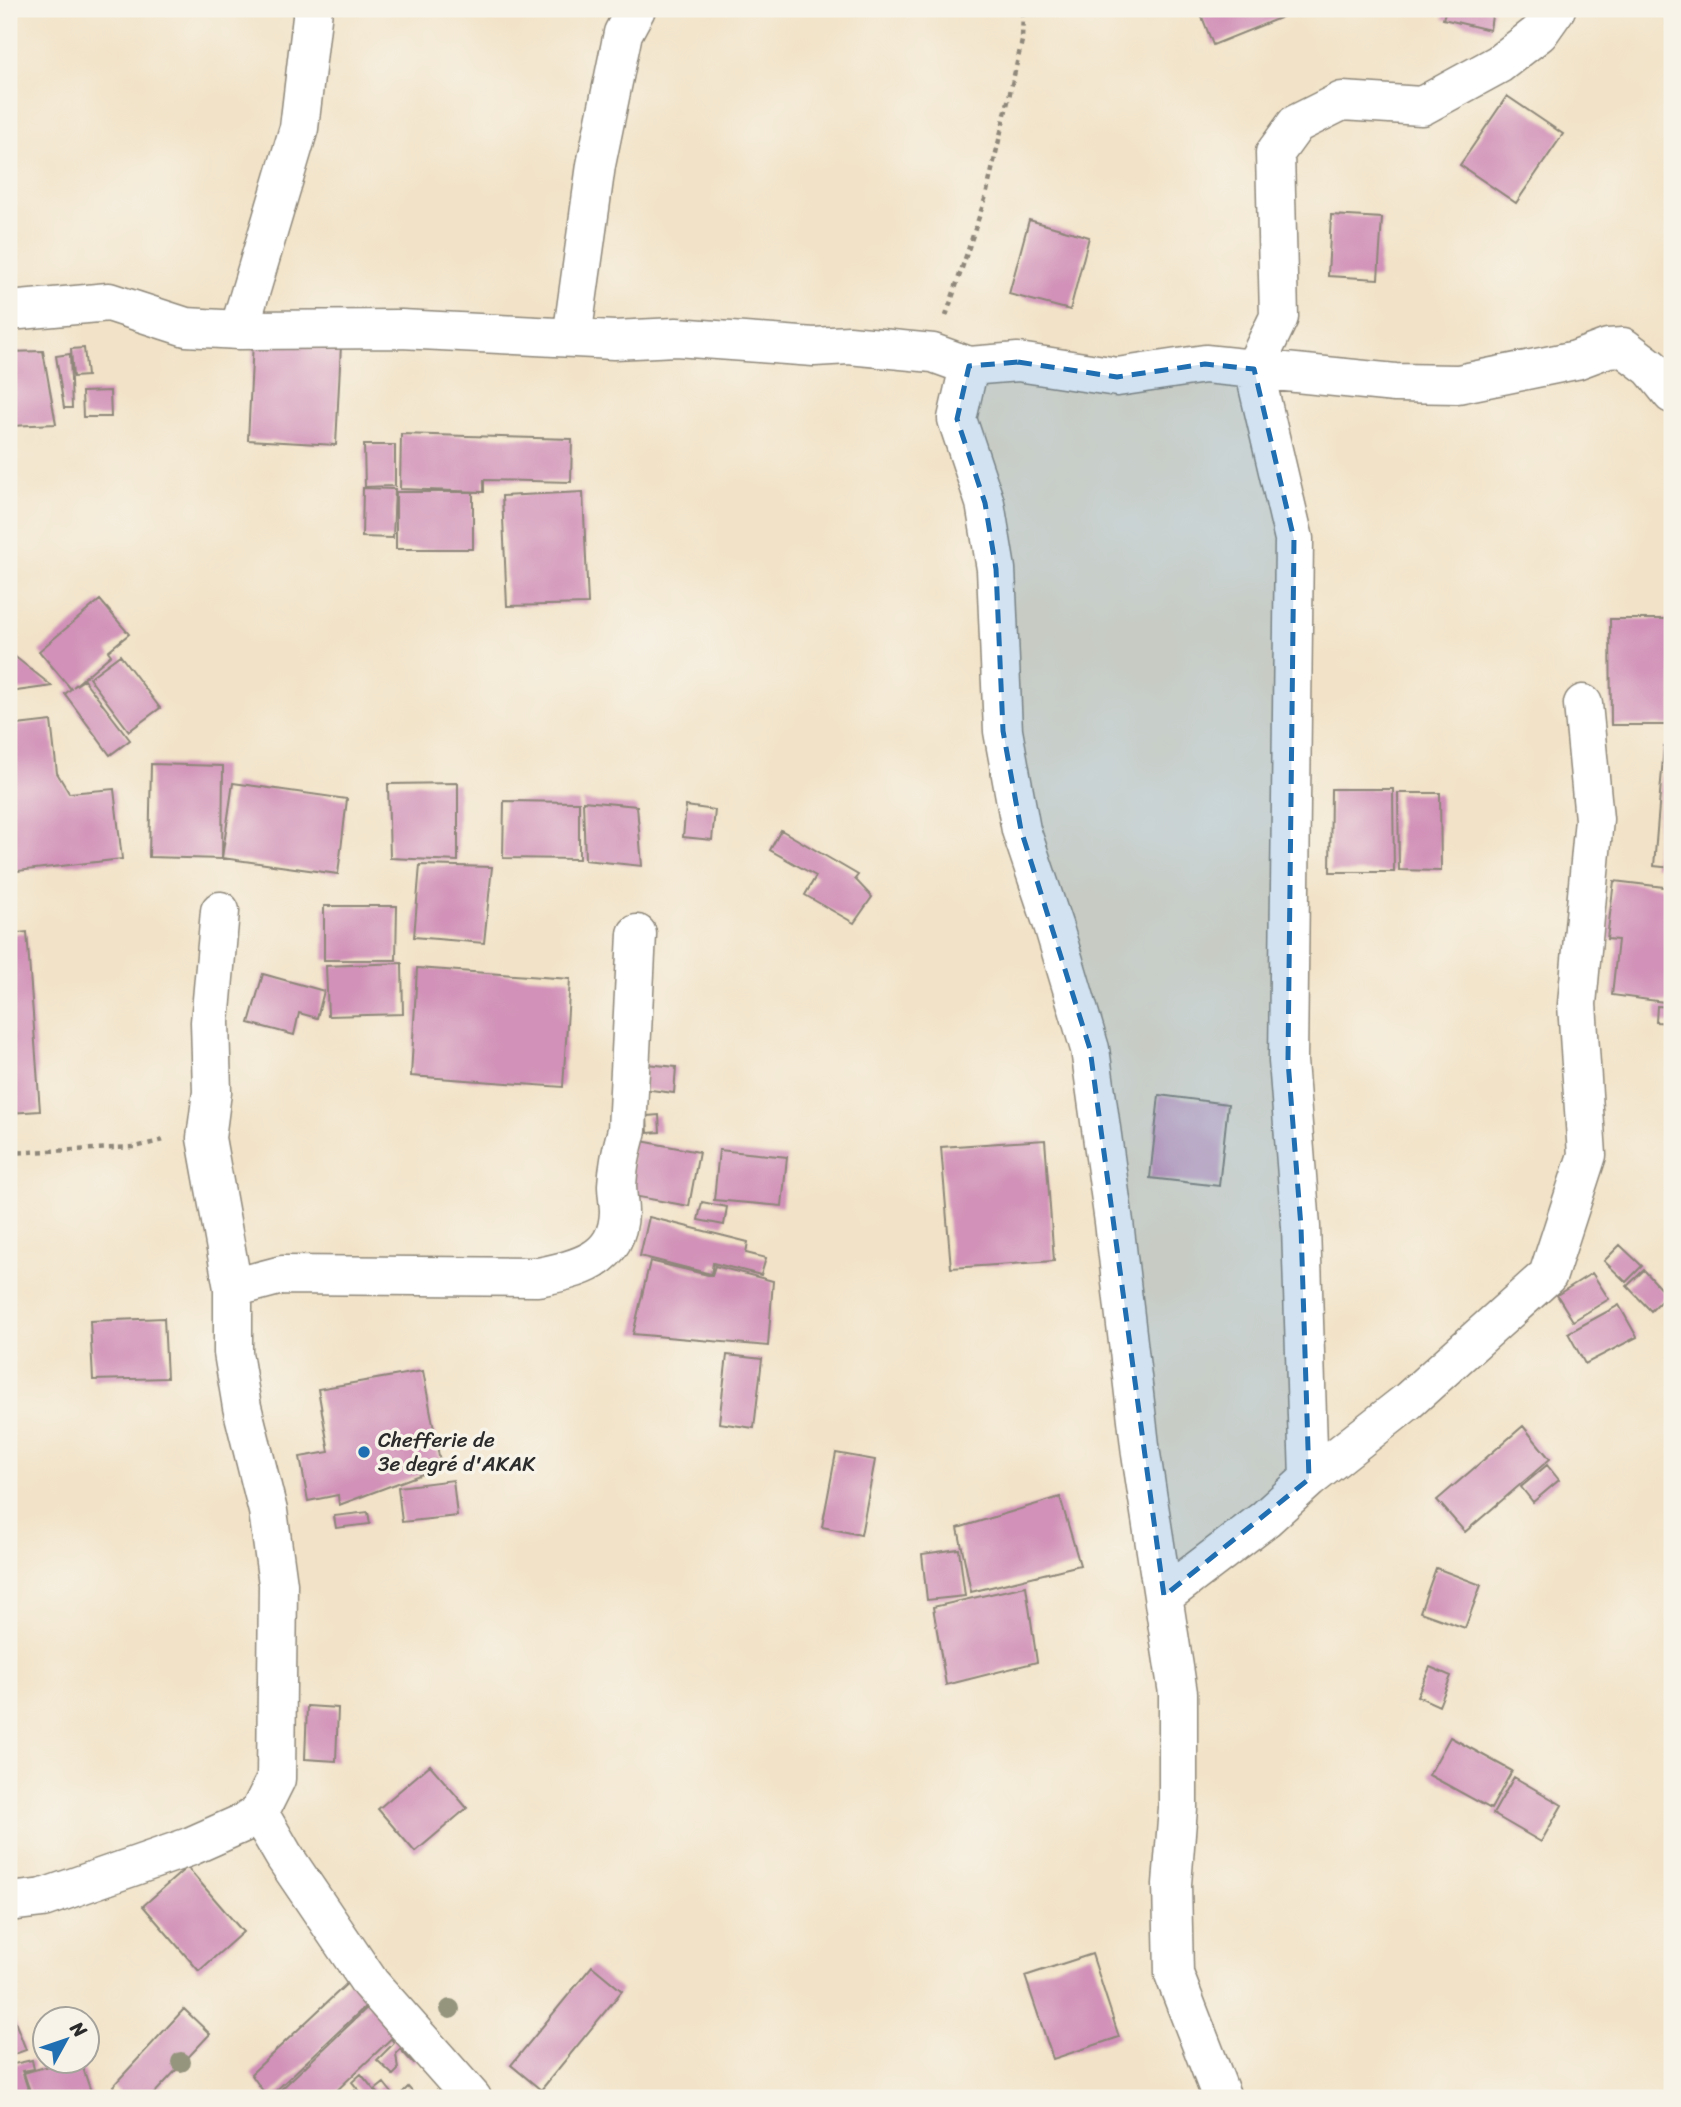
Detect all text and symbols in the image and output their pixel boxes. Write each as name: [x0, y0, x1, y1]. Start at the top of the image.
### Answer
place label: Chefferie de 3e degré d'AKAK: [378, 1421, 536, 1483]
marker: Chefferie de 3e degré d'AKAK: [356, 1444, 372, 1460]
north arrow: [32, 2006, 102, 2076]
text: N: [61, 2013, 96, 2046]

